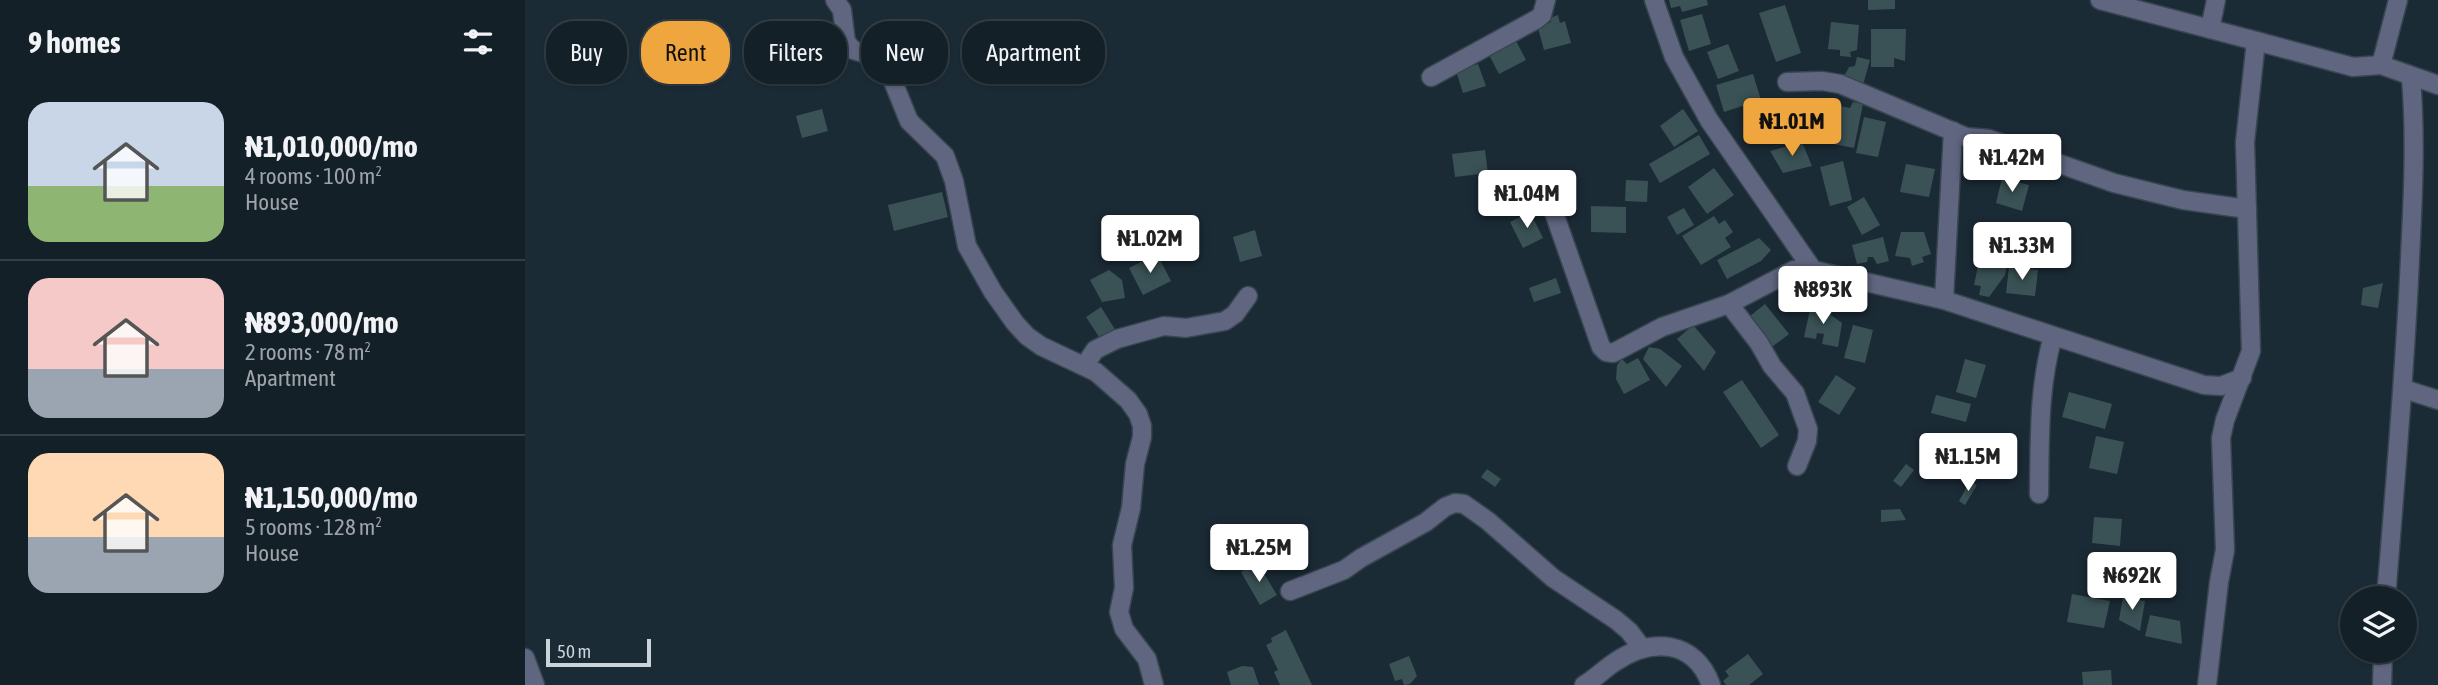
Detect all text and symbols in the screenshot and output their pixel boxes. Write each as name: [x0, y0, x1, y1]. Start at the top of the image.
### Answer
chip: Buy: [546, 21, 627, 84]
chip: Rent: [641, 21, 730, 84]
chip: Filters: [744, 21, 847, 84]
chip: New: [861, 21, 948, 84]
chip: Apartment: [962, 21, 1105, 84]
icon: filters: [459, 23, 497, 61]
text: 9 homes: [28, 25, 121, 59]
pin: ₦1.01M: [1735, 99, 1849, 158]
text: ₦1.01M: [1759, 108, 1825, 134]
text: ₦1,010,000/mo: [245, 129, 418, 163]
icon: home: [84, 130, 168, 214]
pin: ₦1.42M: [1955, 134, 2069, 194]
text: ₦1.42M: [1979, 144, 2045, 170]
text: 4 rooms · 100 m²: [245, 163, 382, 189]
pin: ₦1.04M: [1470, 170, 1584, 230]
text: ₦1.04M: [1494, 180, 1560, 206]
text: House: [245, 189, 299, 215]
pin: ₦1.02M: [1093, 216, 1207, 275]
pin: ₦1.33M: [1965, 222, 2079, 282]
text: ₦1.02M: [1117, 225, 1183, 251]
text: ₦1.33M: [1989, 232, 2055, 258]
pin: ₦893K: [1774, 266, 1872, 326]
text: ₦893K: [1794, 276, 1852, 302]
text: ₦893,000/mo: [245, 305, 398, 339]
icon: home: [84, 306, 168, 390]
text: 2 rooms · 78 m²: [245, 339, 371, 365]
text: Apartment: [245, 365, 336, 391]
pin: ₦1.15M: [1911, 434, 2025, 493]
text: ₦1.15M: [1935, 443, 2001, 469]
text: ₦1,150,000/mo: [245, 480, 418, 514]
icon: home: [84, 481, 168, 565]
text: 5 rooms · 128 m²: [245, 514, 382, 540]
pin: ₦1.25M: [1202, 524, 1316, 584]
text: ₦1.25M: [1226, 534, 1292, 560]
text: House: [245, 540, 299, 566]
pin: ₦692K: [2083, 552, 2181, 612]
text: ₦692K: [2103, 562, 2161, 588]
map controls: [2340, 586, 2417, 663]
button: layers: [2340, 586, 2417, 663]
scale bar: [546, 636, 651, 668]
text: 50 m: [557, 640, 591, 662]

